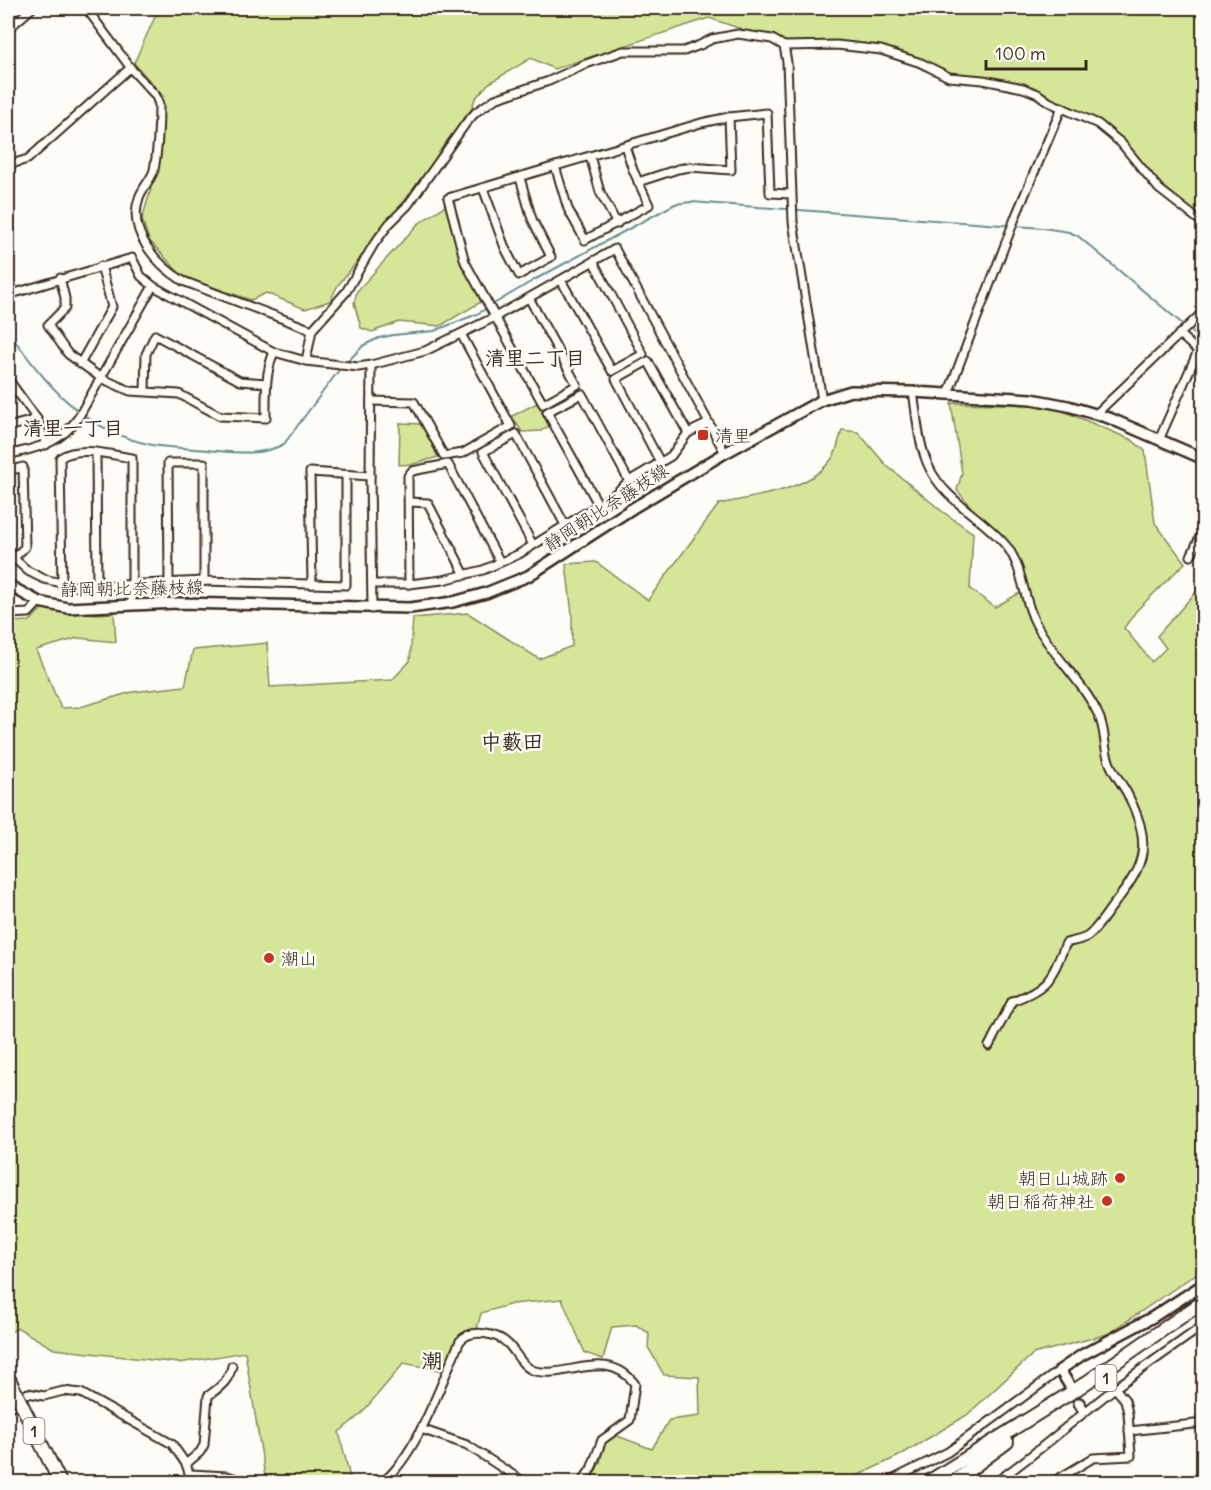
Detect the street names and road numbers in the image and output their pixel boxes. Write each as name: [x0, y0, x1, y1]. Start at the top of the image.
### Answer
street label: 静岡朝比奈藤枝線: [539, 458, 673, 556]
street label: 静岡朝比奈藤枝線: [60, 575, 204, 601]
road number: 1: [1096, 1365, 1116, 1391]
road number: 1: [24, 1418, 44, 1444]

